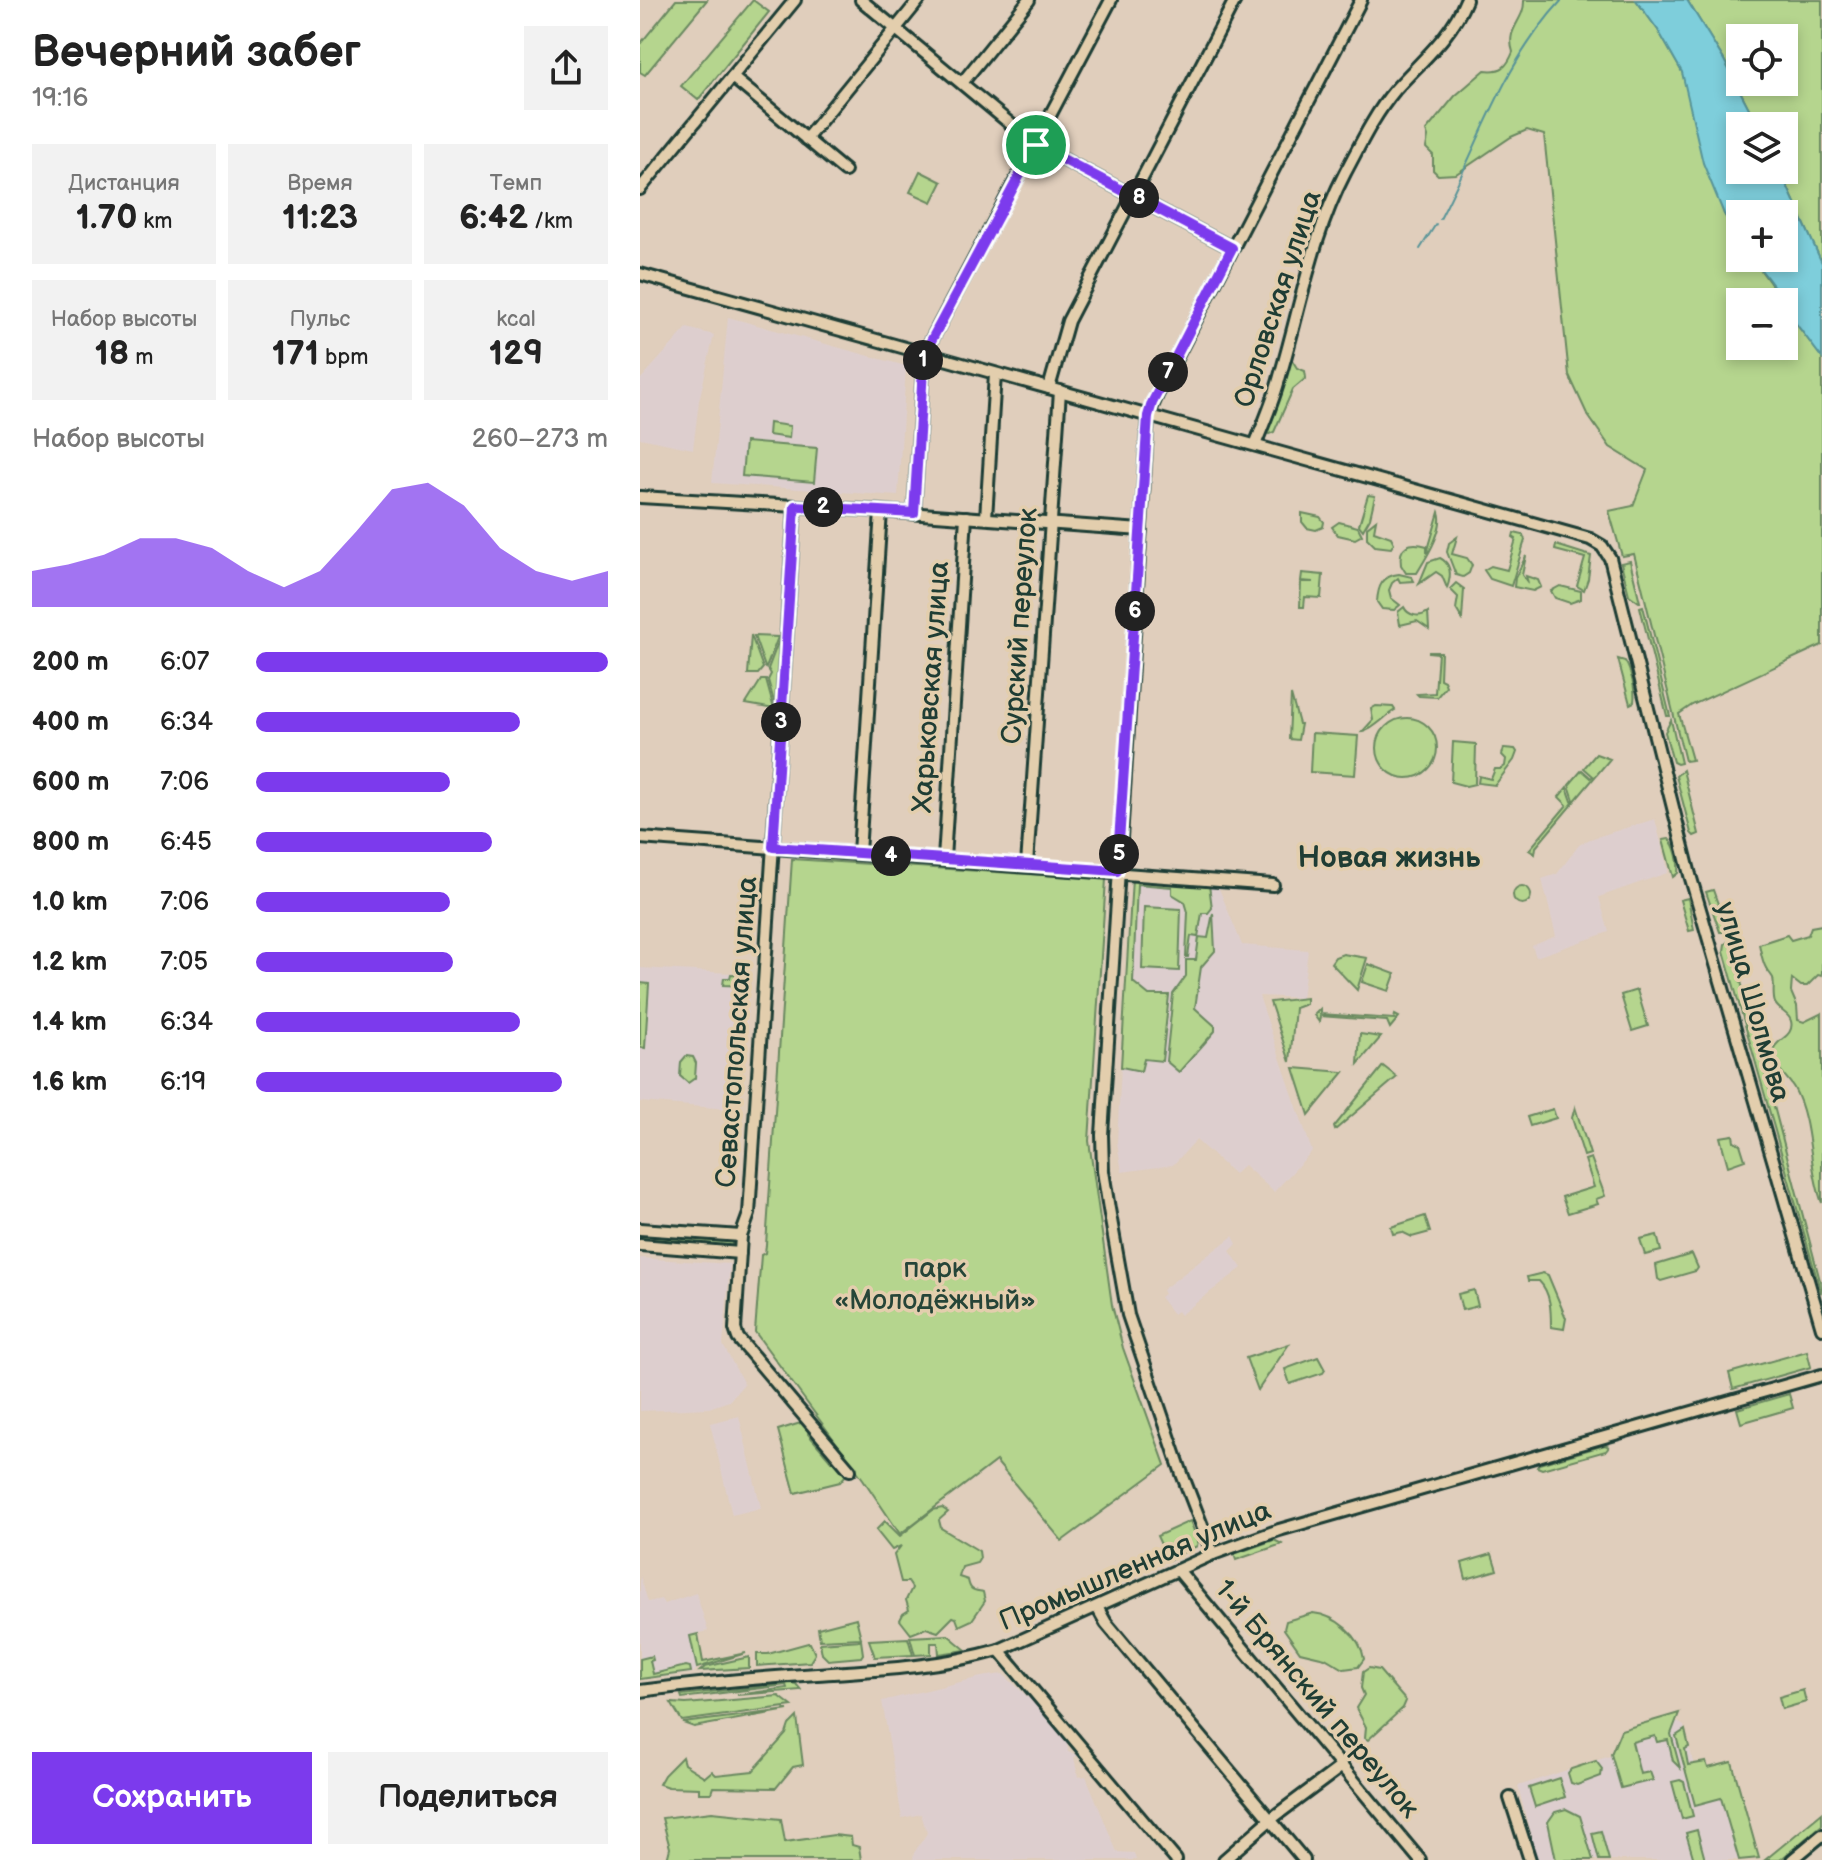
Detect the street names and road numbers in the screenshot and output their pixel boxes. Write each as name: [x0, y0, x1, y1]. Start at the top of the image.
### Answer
street label: Орловская улица: [1227, 186, 1329, 412]
street label: Сурский переулок: [995, 507, 1045, 745]
street label: Харьковская улица: [906, 560, 956, 814]
street label: Севастопольская улица: [710, 875, 764, 1189]
street label: улица Шолмова: [1709, 898, 1797, 1106]
street label: Промышленная улица: [994, 1494, 1276, 1638]
street label: 1-й Брянский переулок: [1208, 1573, 1426, 1825]

